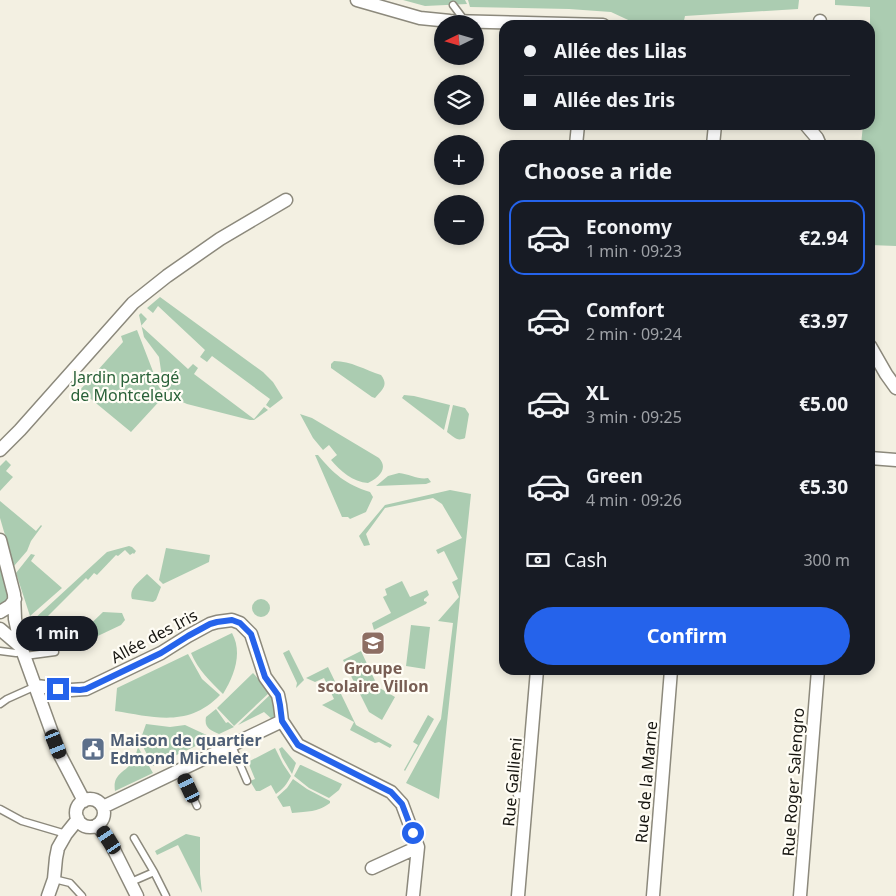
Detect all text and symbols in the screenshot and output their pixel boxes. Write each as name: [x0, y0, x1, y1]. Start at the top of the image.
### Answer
north arrow: [434, 15, 484, 65]
map controls: [434, 15, 484, 245]
text: Allée des Lilas: [554, 38, 687, 64]
button: layers: [434, 75, 484, 125]
text: Allée des Iris: [554, 87, 675, 113]
button: +: [434, 135, 484, 185]
text: Choose a ride: [524, 155, 672, 185]
button: −: [434, 195, 484, 245]
text: Economy: [586, 214, 672, 240]
icon: car: [526, 215, 571, 260]
text: €2.94: [799, 225, 848, 251]
text: 1 min · 09:23: [586, 240, 682, 262]
text: Comfort: [586, 297, 665, 323]
icon: car: [526, 298, 571, 343]
text: €3.97: [799, 308, 848, 334]
text: 2 min · 09:24: [586, 323, 682, 345]
park label: Jardin partagé de Montceleux: [70, 366, 182, 406]
text: XL: [586, 380, 609, 406]
icon: car: [526, 381, 571, 426]
text: €5.00: [799, 391, 848, 417]
text: 3 min · 09:25: [586, 406, 682, 428]
text: Green: [586, 463, 643, 489]
icon: car: [526, 464, 571, 509]
text: €5.30: [799, 474, 848, 500]
text: 4 min · 09:26: [586, 489, 682, 511]
icon: cash: [524, 546, 552, 574]
text: Cash: [564, 547, 608, 573]
text: 300 m: [803, 549, 850, 571]
street label: Allée des Iris: [107, 604, 201, 668]
button: Confirm: [524, 607, 850, 665]
callout: 1 min: [17, 616, 99, 652]
text: 1 min: [35, 622, 79, 644]
school or university icon: Groupe scolaire Villon: [360, 630, 386, 656]
place label: Groupe scolaire Villon: [317, 657, 429, 697]
route end: [47, 678, 69, 700]
street label: Rue Roger Salengro: [777, 707, 809, 857]
street label: Rue de la Marne: [630, 720, 662, 844]
car: [43, 727, 68, 761]
place label: Maison de quartier Edmond Michelet: [110, 729, 262, 769]
public building icon: Maison de quartier Edmond Michelet: [80, 736, 106, 762]
street label: Rue Gallieni: [497, 737, 527, 827]
car: [175, 771, 202, 805]
route start: [402, 822, 424, 844]
car: [94, 823, 123, 857]

